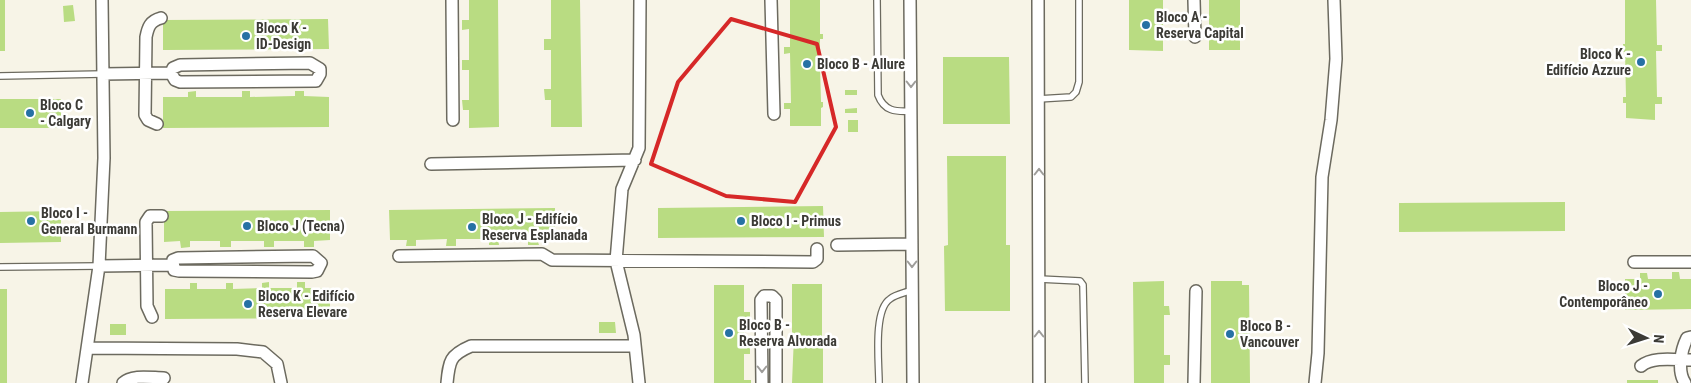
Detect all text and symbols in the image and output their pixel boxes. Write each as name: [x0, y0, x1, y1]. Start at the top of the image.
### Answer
place label: Bloco A - Reserva Capital: [1156, 9, 1244, 41]
marker: Bloco A - Reserva Capital: [1140, 19, 1152, 31]
place label: Bloco K - ID-Design: [256, 20, 311, 52]
marker: Bloco K - ID-Design: [240, 30, 252, 42]
place label: Bloco K - Edifício Azzure: [1546, 46, 1631, 78]
place label: Bloco B - Allure: [817, 56, 905, 72]
marker: Bloco K - Edifício Azzure: [1635, 56, 1647, 68]
marker: Bloco B - Allure: [801, 58, 813, 70]
one-way arrow: [906, 80, 916, 88]
place label: Bloco C - Calgary: [40, 97, 92, 129]
marker: Bloco C - Calgary: [24, 107, 36, 119]
one-way arrow: [1034, 168, 1044, 176]
place label: Bloco I - General Burmann: [41, 205, 138, 237]
place label: Bloco J - Edifício Reserva Esplanada: [482, 211, 588, 243]
place label: Bloco I - Primus: [751, 213, 841, 229]
marker: Bloco I - General Burmann: [25, 215, 37, 227]
marker: Bloco I - Primus: [735, 215, 747, 227]
place label: Bloco J (Tecna): [257, 218, 345, 235]
marker: Bloco J (Tecna): [241, 220, 253, 232]
marker: Bloco J - Edifício Reserva Esplanada: [466, 221, 478, 233]
one-way arrow: [907, 260, 917, 268]
place label: Bloco J - Contemporâneo: [1559, 278, 1648, 310]
place label: Bloco K - Edifício Reserva Elevare: [258, 288, 355, 320]
marker: Bloco J - Contemporâneo: [1652, 288, 1664, 300]
marker: Bloco K - Edifício Reserva Elevare: [242, 298, 254, 310]
north arrow: [1621, 313, 1671, 363]
place label: Bloco B - Reserva Alvorada: [739, 317, 837, 349]
place label: Bloco B - Vancouver: [1240, 318, 1299, 350]
marker: Bloco B - Reserva Alvorada: [723, 327, 735, 339]
marker: Bloco B - Vancouver: [1224, 328, 1236, 340]
one-way arrow: [1034, 330, 1044, 338]
text: N: [1651, 334, 1667, 344]
one-way arrow: [757, 365, 767, 373]

